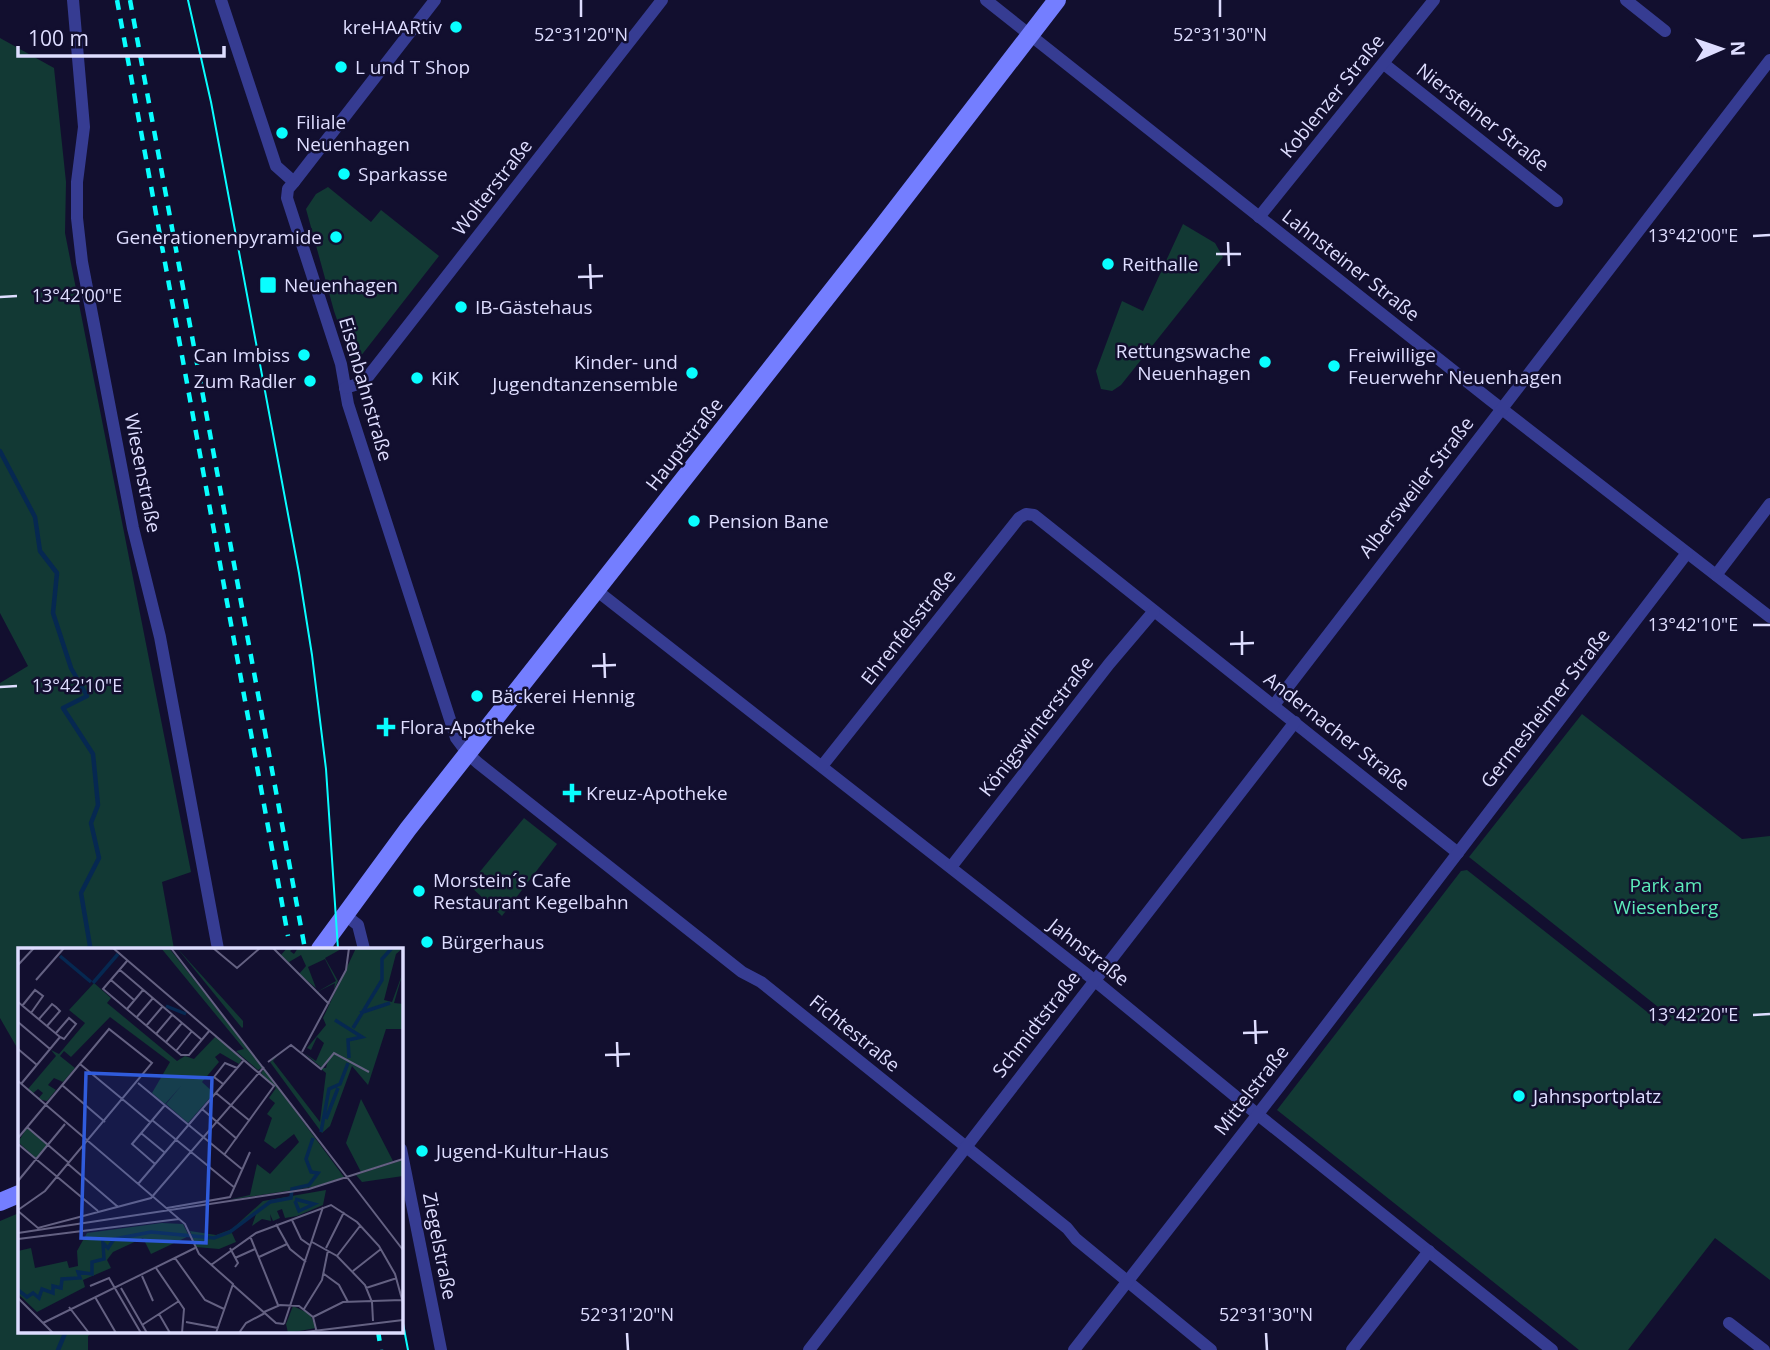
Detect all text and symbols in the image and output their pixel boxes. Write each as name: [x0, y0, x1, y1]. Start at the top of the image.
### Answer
scale bar: [18, 14, 224, 58]
place label: kreHAARtiv: [343, 14, 442, 40]
north arrow: [1686, 14, 1756, 84]
marker: kreHAARtiv: [448, 19, 464, 35]
text: 52°31'20"N: [534, 22, 628, 46]
text: 52°31'30"N: [1173, 22, 1267, 46]
text: 100 m: [28, 24, 89, 52]
street label: Koblenzer Straße: [1274, 29, 1390, 163]
text: N: [1725, 40, 1751, 57]
place label: L und T Shop: [355, 54, 470, 80]
street label: Niersteiner Straße: [1411, 57, 1555, 177]
marker: L und T Shop: [333, 59, 349, 75]
place label: Filiale Neuenhagen: [296, 109, 410, 157]
marker: Filiale Neuenhagen: [274, 125, 290, 141]
street label: Wolterstraße: [446, 133, 538, 241]
place label: Sparkasse: [358, 161, 448, 187]
marker: Sparkasse: [336, 166, 352, 182]
street label: Lahnsteiner Straße: [1277, 203, 1425, 327]
text: 13°42'00"E: [1648, 223, 1738, 247]
place label: Generationenpyramide: [116, 224, 322, 250]
marker: Generationenpyramide: [328, 229, 344, 245]
place label: Reithalle: [1122, 251, 1198, 277]
marker: Reithalle: [1100, 256, 1116, 272]
place label: Neuenhagen: [284, 272, 398, 298]
marker: Neuenhagen: [258, 275, 278, 295]
text: 13°42'00"E: [32, 283, 122, 307]
place label: IB-Gästehaus: [475, 294, 592, 320]
marker: IB-Gästehaus: [453, 299, 469, 315]
street label: Eisenbahnstraße: [333, 314, 399, 464]
place label: Rettungswache Neuenhagen: [1116, 338, 1251, 386]
place label: Can Imbiss: [193, 342, 290, 368]
place label: Freiwillige Feuerwehr Neuenhagen: [1348, 342, 1562, 390]
marker: Can Imbiss: [296, 347, 312, 363]
place label: Kinder- und Jugendtanzensemble: [490, 349, 678, 397]
marker: Rettungswache Neuenhagen: [1257, 354, 1273, 370]
marker: Freiwillige Feuerwehr Neuenhagen: [1326, 358, 1342, 374]
place label: KiK: [431, 365, 459, 391]
marker: Kinder- und Jugendtanzensemble: [684, 365, 700, 381]
place label: Zum Radler: [194, 368, 296, 394]
marker: KiK: [409, 370, 425, 386]
marker: Zum Radler: [302, 373, 318, 389]
street label: Hauptstraße: [640, 392, 728, 496]
street label: Wiesenstraße: [119, 411, 167, 535]
street label: Albersweiler Straße: [1353, 411, 1479, 563]
place label: Pension Bane: [708, 508, 829, 534]
marker: Pension Bane: [686, 513, 702, 529]
street label: Ehrenfelsstraße: [855, 564, 961, 690]
text: 13°42'10"E: [1648, 612, 1738, 636]
street label: Germesheimer Straße: [1475, 623, 1615, 793]
street label: Königswinterstraße: [973, 650, 1099, 802]
street label: Andernacher Straße: [1259, 666, 1415, 796]
text: 13°42'10"E: [32, 673, 122, 697]
place label: Bäckerei Hennig: [491, 683, 635, 709]
marker: Bäckerei Hennig: [469, 688, 485, 704]
place label: Flora-Apotheke: [400, 714, 535, 740]
marker: Flora-Apotheke: [378, 719, 394, 735]
place label: Kreuz-Apotheke: [586, 780, 728, 806]
marker: Kreuz-Apotheke: [564, 785, 580, 801]
place label: Morstein´s Cafe Restaurant Kegelbahn: [433, 867, 629, 915]
park label: Park am Wiesenberg: [1614, 872, 1718, 920]
marker: Morstein´s Cafe Restaurant Kegelbahn: [411, 883, 427, 899]
street label: Jahnstraße: [1042, 911, 1135, 992]
place label: Bürgerhaus: [441, 929, 544, 955]
marker: Bürgerhaus: [419, 934, 435, 950]
inset map: [18, 948, 402, 1332]
street label: Schmidtstraße: [986, 965, 1086, 1083]
street label: Fichtestraße: [804, 988, 906, 1078]
text: 13°42'20"E: [1648, 1002, 1738, 1026]
street label: Mittelstraße: [1208, 1040, 1294, 1140]
place label: Jahnsportplatz: [1531, 1083, 1661, 1109]
marker: Jahnsportplatz: [1511, 1088, 1527, 1104]
place label: Jugend-Kultur-Haus: [434, 1138, 609, 1164]
marker: Jugend-Kultur-Haus: [414, 1143, 430, 1159]
street label: Ziegelstraße: [417, 1190, 463, 1302]
text: 52°31'20"N: [580, 1302, 674, 1326]
text: 52°31'30"N: [1219, 1302, 1313, 1326]

